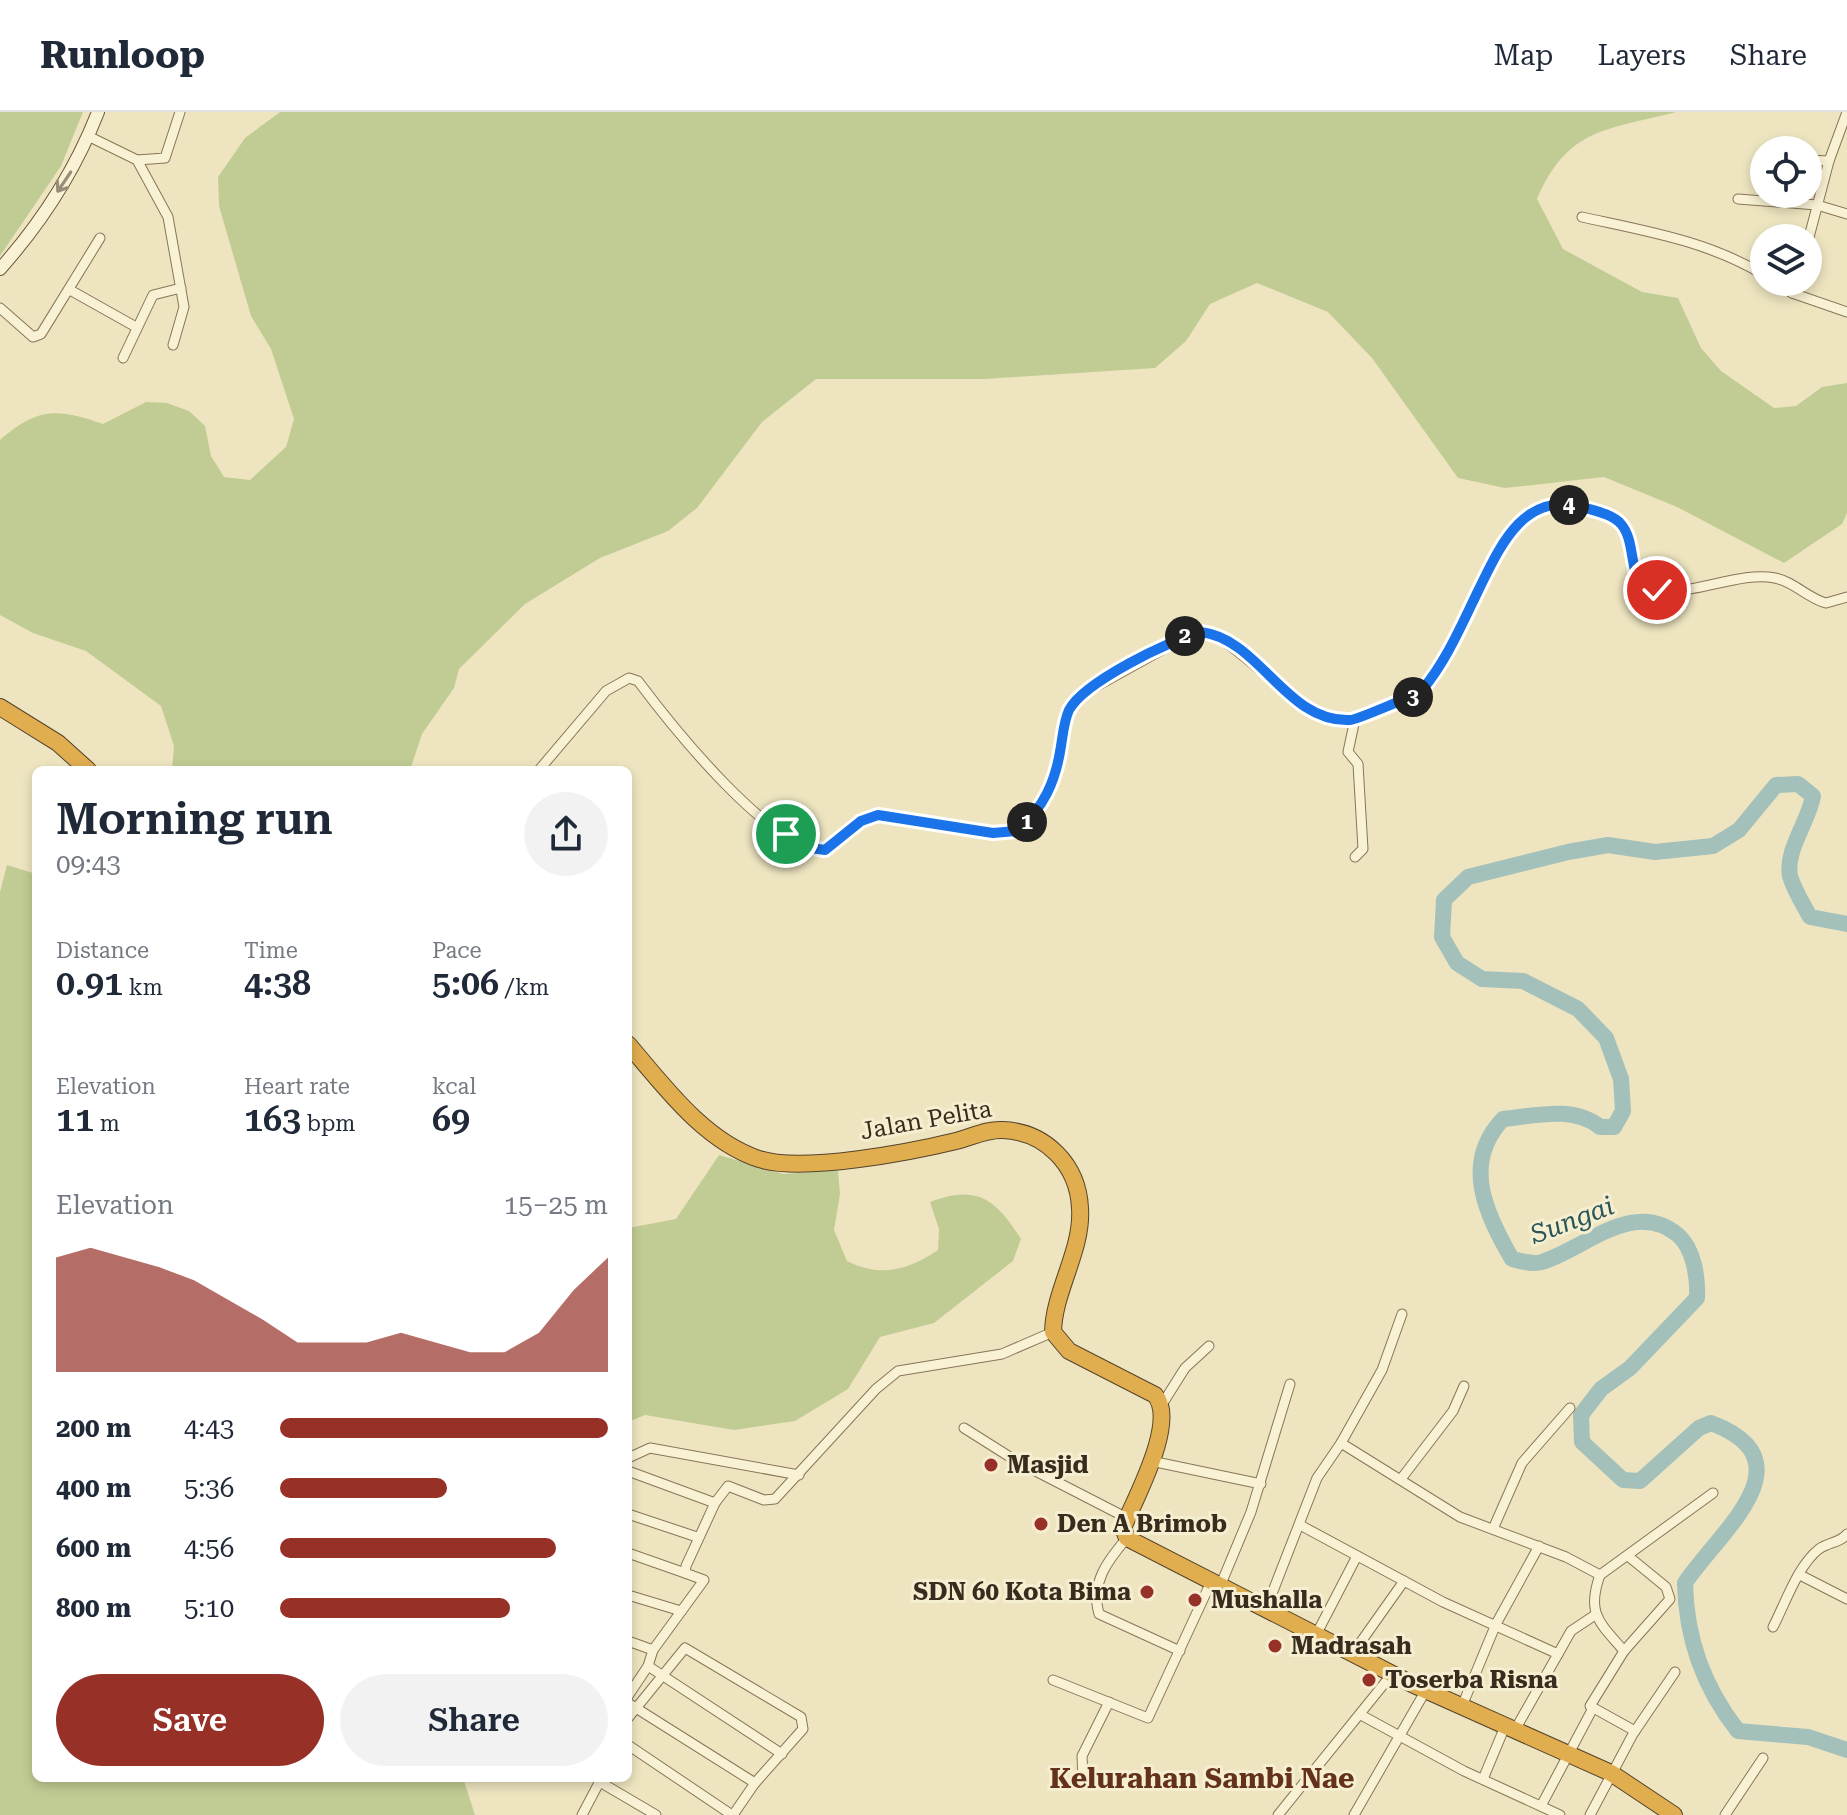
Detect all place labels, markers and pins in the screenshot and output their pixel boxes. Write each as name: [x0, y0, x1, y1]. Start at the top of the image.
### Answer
pin: 4: [1549, 485, 1589, 525]
pin: [1623, 556, 1691, 624]
pin: 2: [1165, 616, 1205, 656]
pin: 3: [1393, 677, 1433, 717]
pin: [752, 800, 820, 868]
pin: 1: [1007, 802, 1047, 842]
place label: Masjid: [1007, 1451, 1088, 1479]
marker: Masjid: [982, 1456, 1000, 1474]
place label: Den A Brimob: [1057, 1510, 1227, 1538]
marker: Den A Brimob: [1032, 1515, 1050, 1533]
place label: SDN 60 Kota Bima: [913, 1578, 1131, 1606]
marker: SDN 60 Kota Bima: [1138, 1583, 1156, 1601]
place label: Mushalla: [1211, 1586, 1322, 1614]
marker: Mushalla: [1186, 1591, 1204, 1609]
place label: Madrasah: [1291, 1632, 1412, 1660]
marker: Madrasah: [1266, 1637, 1284, 1655]
place label: Toserba Risna: [1385, 1666, 1558, 1694]
marker: Toserba Risna: [1360, 1671, 1378, 1689]

